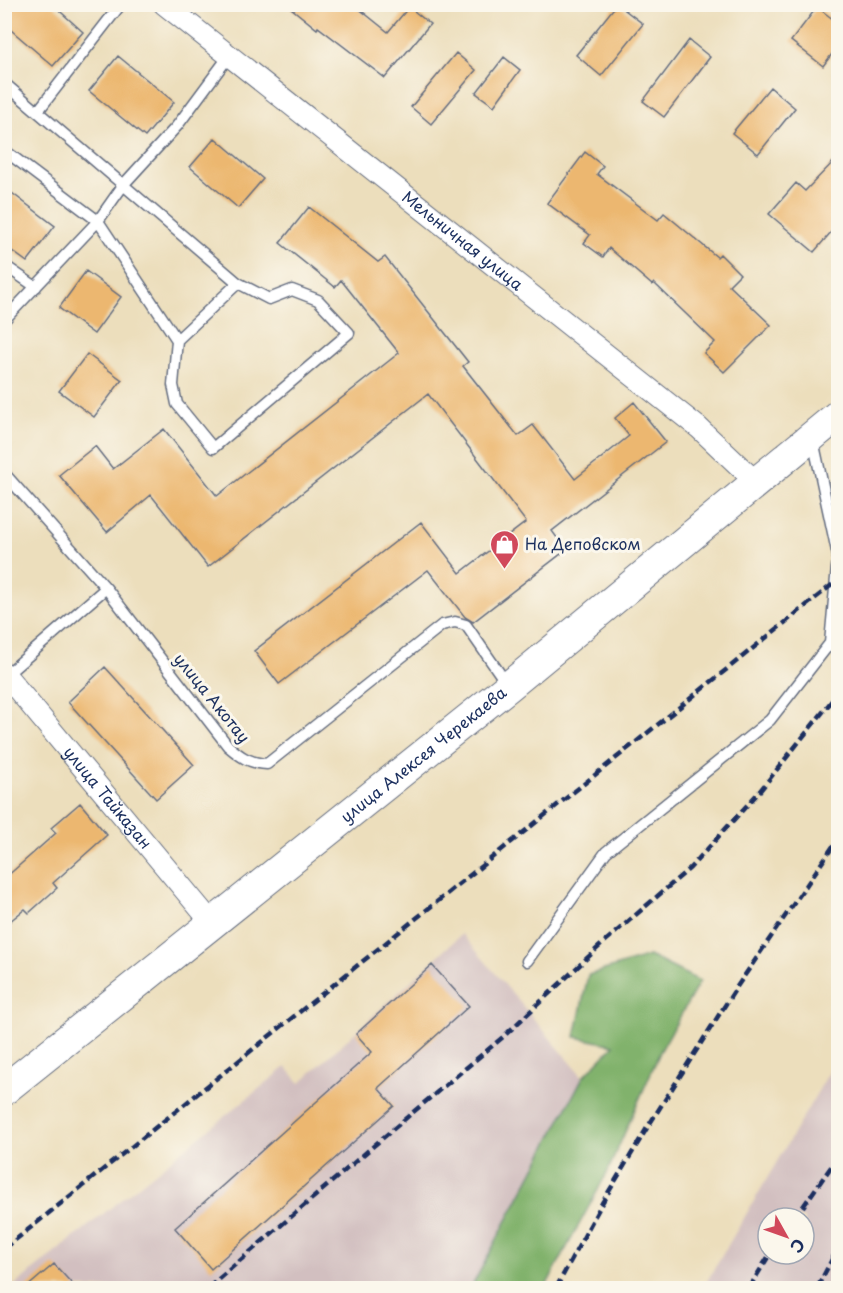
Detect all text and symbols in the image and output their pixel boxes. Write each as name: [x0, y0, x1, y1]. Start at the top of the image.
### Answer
street label: Мельничная улица: [398, 184, 529, 295]
shop icon: На Деповском: [488, 528, 520, 570]
place label: На Деповском: [525, 531, 641, 555]
street label: улица Акотау: [169, 647, 257, 747]
street label: улица Алексея Черекаева: [335, 680, 511, 828]
street label: улица Тайказан: [59, 740, 158, 853]
north arrow: [756, 1206, 816, 1266]
text: С: [785, 1234, 811, 1259]

